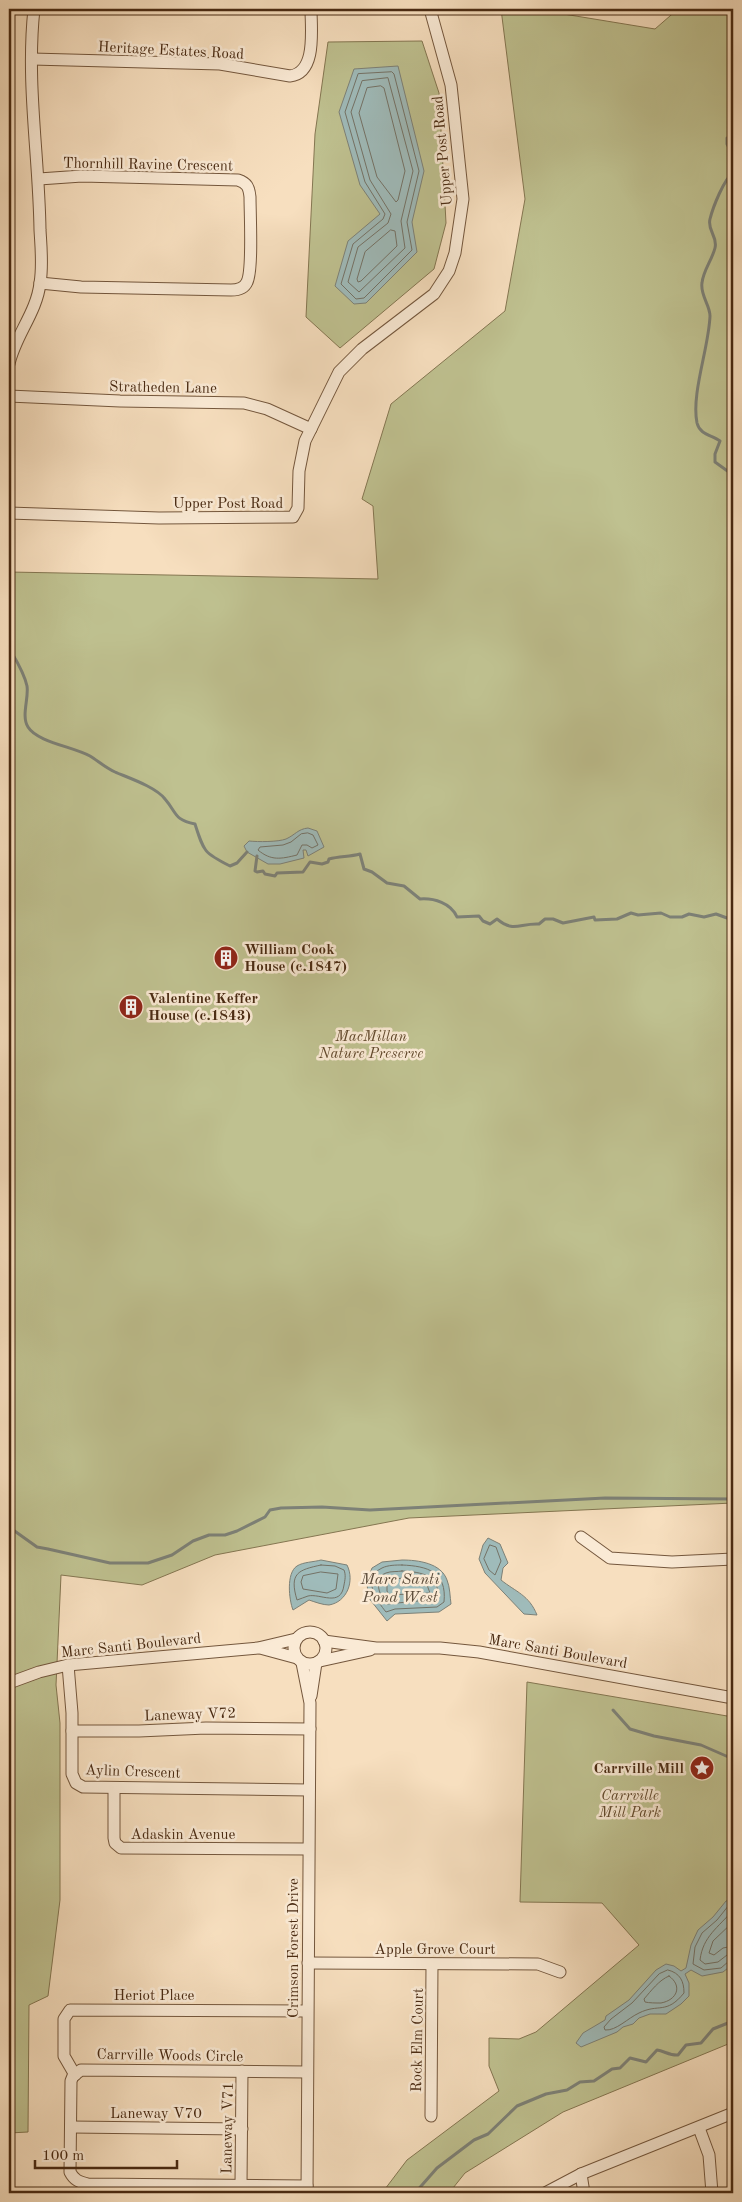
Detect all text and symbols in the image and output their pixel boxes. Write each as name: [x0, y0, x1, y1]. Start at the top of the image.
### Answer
street label: Heritage Estates Road: [97, 40, 245, 63]
street label: Upper Post Road: [431, 95, 456, 207]
street label: Thornhill Ravine Crescent: [63, 157, 233, 174]
street label: Stratheden Lane: [109, 380, 217, 397]
street label: Upper Post Road: [173, 497, 284, 512]
place label: William Cook House (c.1847): [244, 943, 347, 975]
building icon: William Cook House (c.1847): [213, 945, 239, 971]
place label: Valentine Keffer House (c.1843): [148, 992, 259, 1024]
building icon: Valentine Keffer House (c.1843): [118, 994, 144, 1020]
park label: MacMillan Nature Preserve: [318, 1030, 423, 1062]
water label: Marc Santi Pond West: [359, 1572, 440, 1606]
street label: Marc Santi Boulevard: [60, 1632, 202, 1661]
street label: Marc Santi Boulevard: [487, 1633, 629, 1672]
street label: Laneway V72: [144, 1706, 236, 1725]
place icon: Carrville Mill: [689, 1755, 715, 1781]
place label: Carrville Mill: [594, 1762, 684, 1777]
street label: Aylin Crescent: [85, 1763, 181, 1782]
park label: Carrville Mill Park: [598, 1789, 661, 1821]
street label: Adaskin Avenue: [130, 1828, 236, 1843]
street label: Crimson Forest Drive: [287, 1878, 302, 2018]
street label: Apple Grove Court: [374, 1943, 496, 1958]
street label: Rock Elm Court: [410, 1988, 427, 2092]
street label: Heriot Place: [114, 1989, 195, 2004]
street label: Carrville Woods Circle: [97, 2048, 244, 2065]
street label: Laneway V71: [220, 2082, 237, 2174]
street label: Laneway V70: [110, 2107, 202, 2122]
scale bar: [35, 2137, 178, 2169]
text: 100 m: [42, 2149, 84, 2164]

